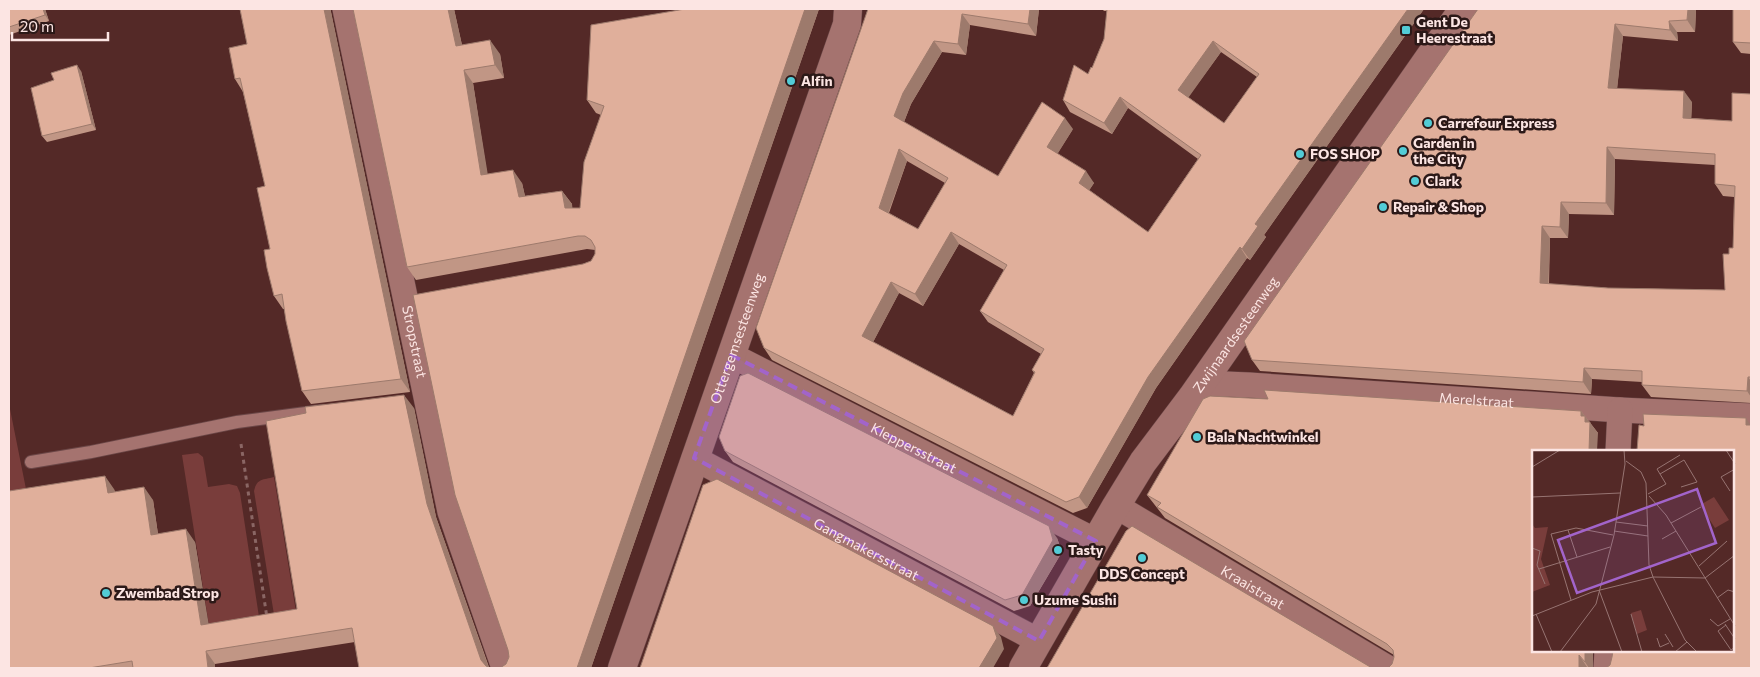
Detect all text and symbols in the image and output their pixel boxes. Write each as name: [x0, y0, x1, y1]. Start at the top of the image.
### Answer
scale bar: [12, 10, 109, 42]
place label: Gent De Heerestraat: [1416, 13, 1493, 46]
text: 20 m: [20, 17, 54, 35]
marker: Gent De Heerestraat: [1400, 24, 1412, 36]
place label: Alfin: [801, 72, 833, 89]
marker: Alfin: [785, 75, 797, 87]
place label: Carrefour Express: [1438, 114, 1555, 131]
marker: Carrefour Express: [1422, 117, 1434, 129]
place label: Garden in the City: [1413, 134, 1475, 167]
place label: FOS SHOP: [1310, 145, 1380, 162]
marker: Garden in the City: [1397, 145, 1409, 157]
marker: FOS SHOP: [1294, 148, 1306, 160]
place label: Clark: [1425, 172, 1460, 189]
marker: Clark: [1409, 175, 1421, 187]
place label: Repair & Shop: [1393, 198, 1484, 215]
marker: Repair & Shop: [1377, 201, 1389, 213]
street label: Ottergemsesteenweg: [706, 270, 767, 406]
street label: Zwijnaardsesteenweg: [1189, 273, 1282, 396]
street label: Stropstraat: [399, 304, 431, 380]
street label: Merelstraat: [1438, 389, 1515, 411]
street label: Kleppersstraat: [868, 419, 960, 477]
place label: Bala Nachtwinkel: [1207, 428, 1319, 445]
marker: Bala Nachtwinkel: [1191, 431, 1203, 443]
inset map: [1532, 450, 1735, 652]
street label: Gangmakersstraat: [811, 514, 922, 584]
place label: Tasty: [1068, 541, 1104, 558]
marker: Tasty: [1052, 544, 1064, 556]
marker: DDS Concept: [1136, 552, 1148, 564]
street label: Kraaistraat: [1218, 561, 1288, 613]
place label: DDS Concept: [1099, 565, 1185, 582]
place label: Zwembad Strop: [116, 584, 219, 601]
marker: Zwembad Strop: [100, 587, 112, 599]
place label: Uzume Sushi: [1034, 591, 1117, 608]
marker: Uzume Sushi: [1018, 594, 1030, 606]

